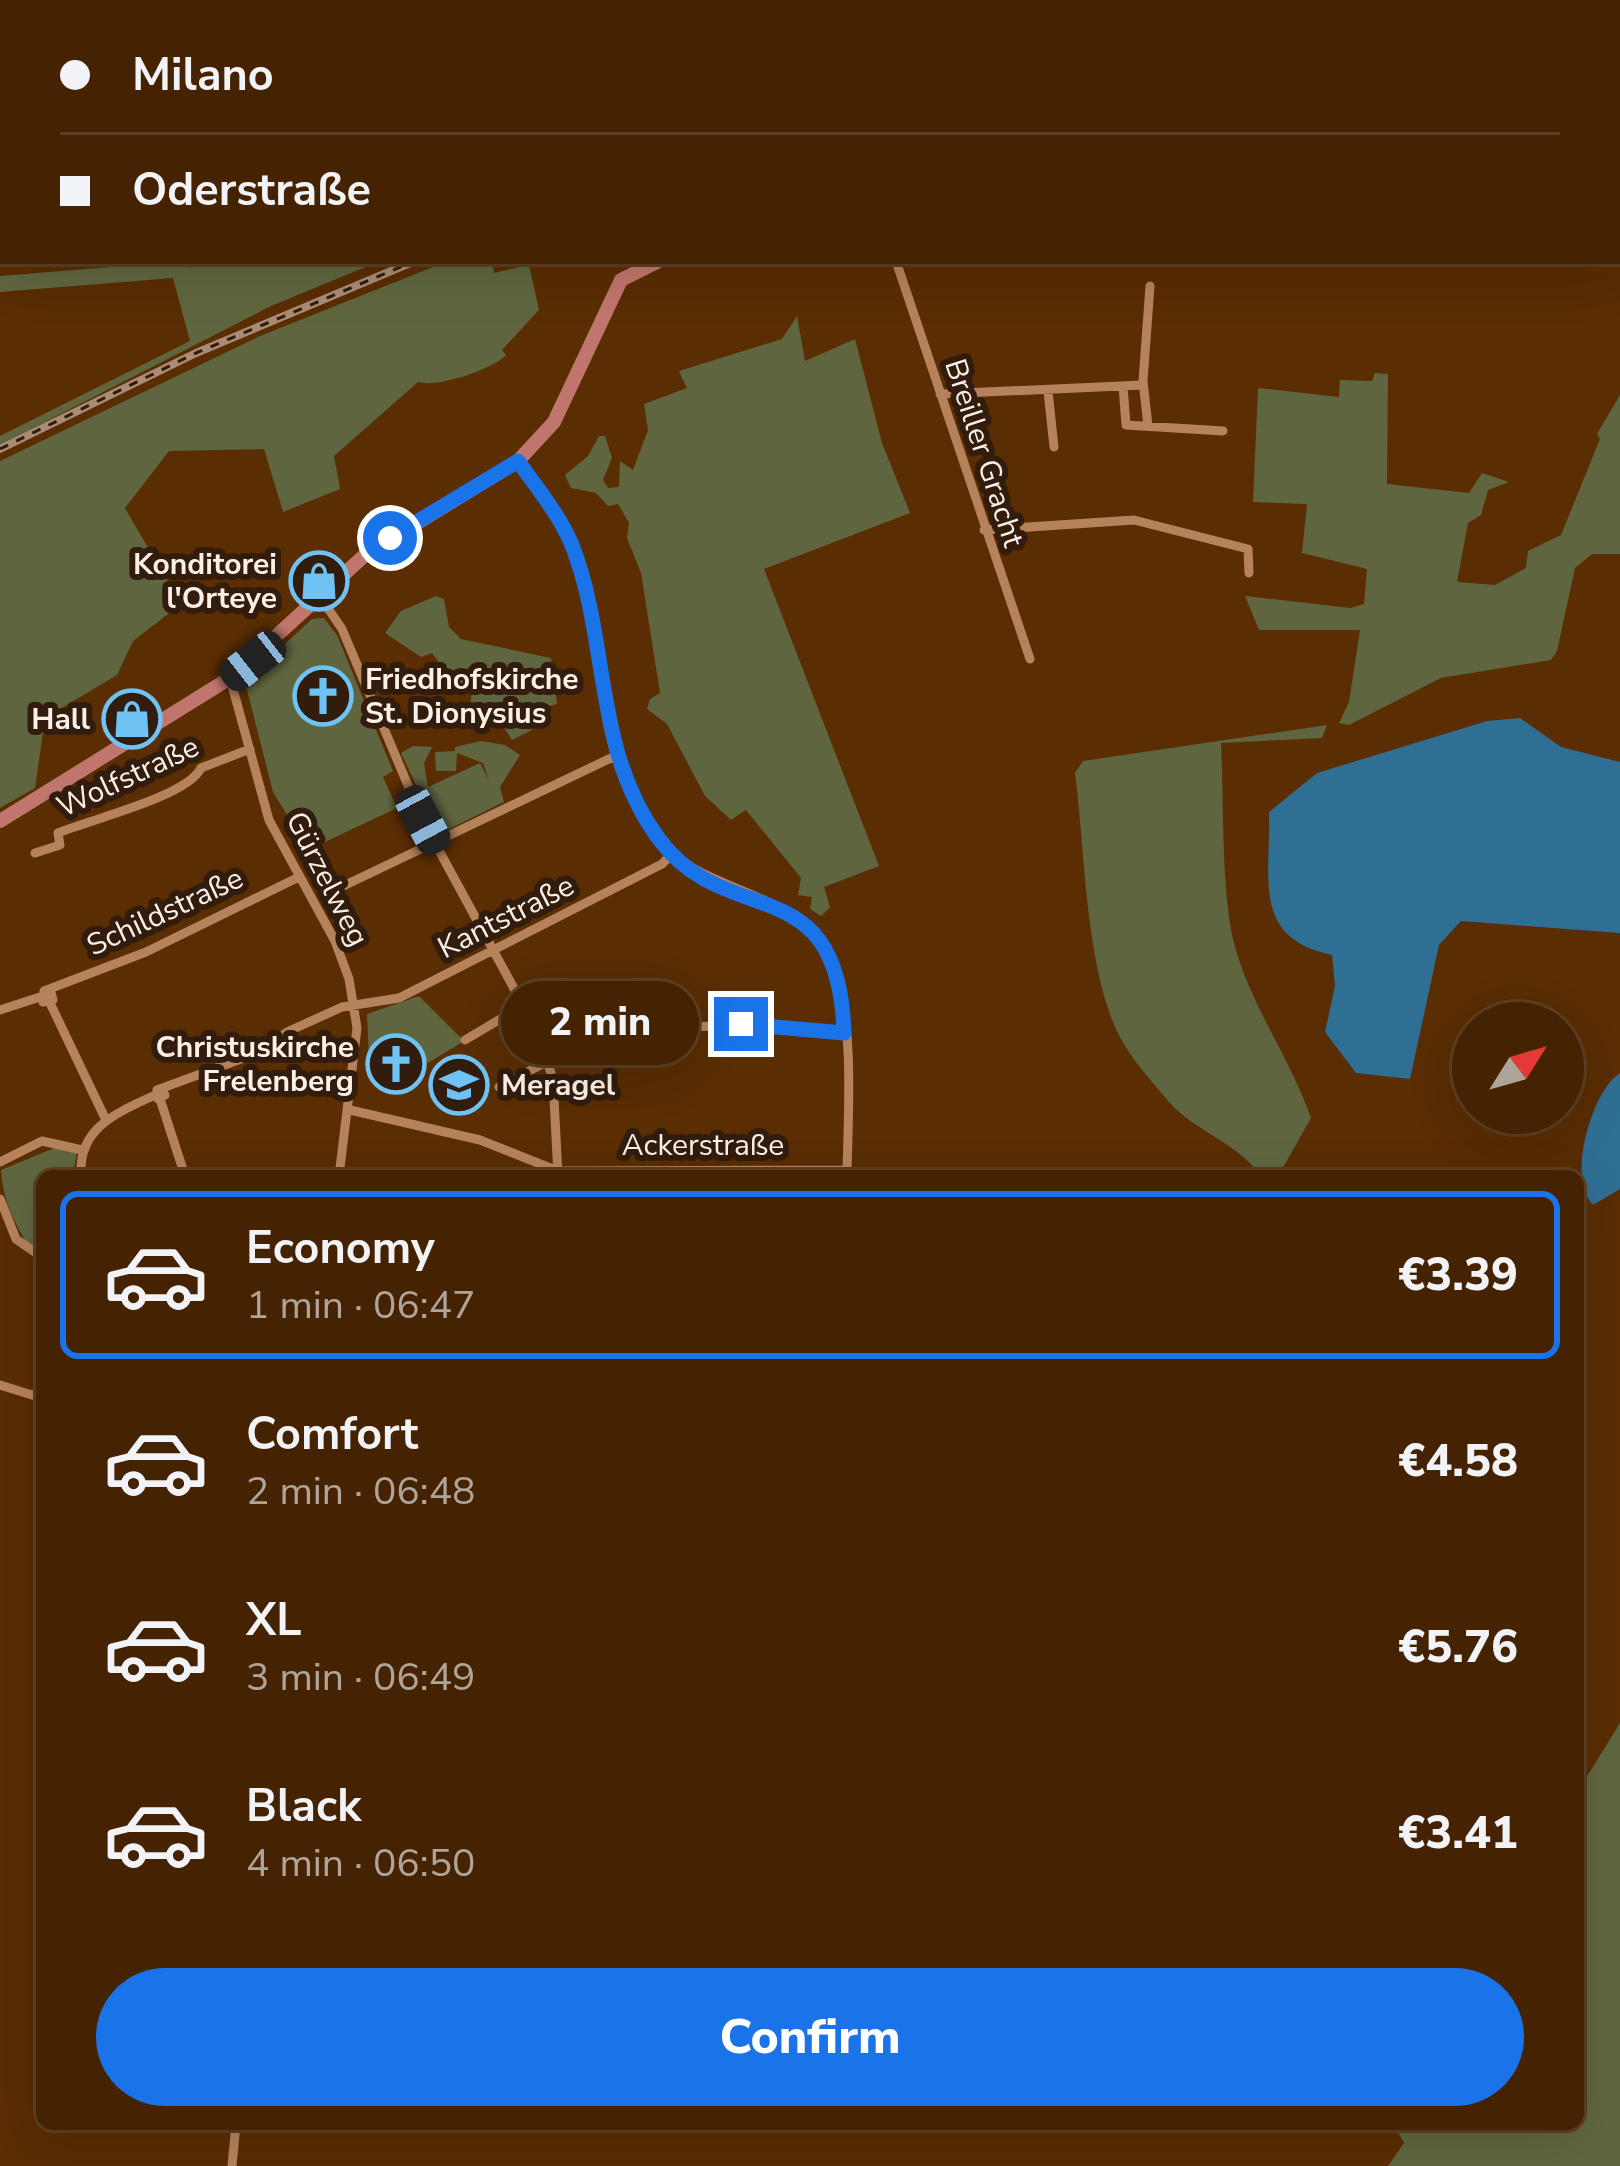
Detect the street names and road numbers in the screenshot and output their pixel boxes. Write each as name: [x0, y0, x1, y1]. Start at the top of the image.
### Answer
street label: Breiller Gracht: [934, 354, 1034, 553]
street label: Wolfstraße: [50, 726, 206, 828]
street label: Gürzelweg: [276, 805, 378, 953]
street label: Schildstraße: [80, 858, 250, 966]
street label: Kantstraße: [431, 865, 581, 969]
street label: Ackerstraße: [622, 1125, 784, 1166]

